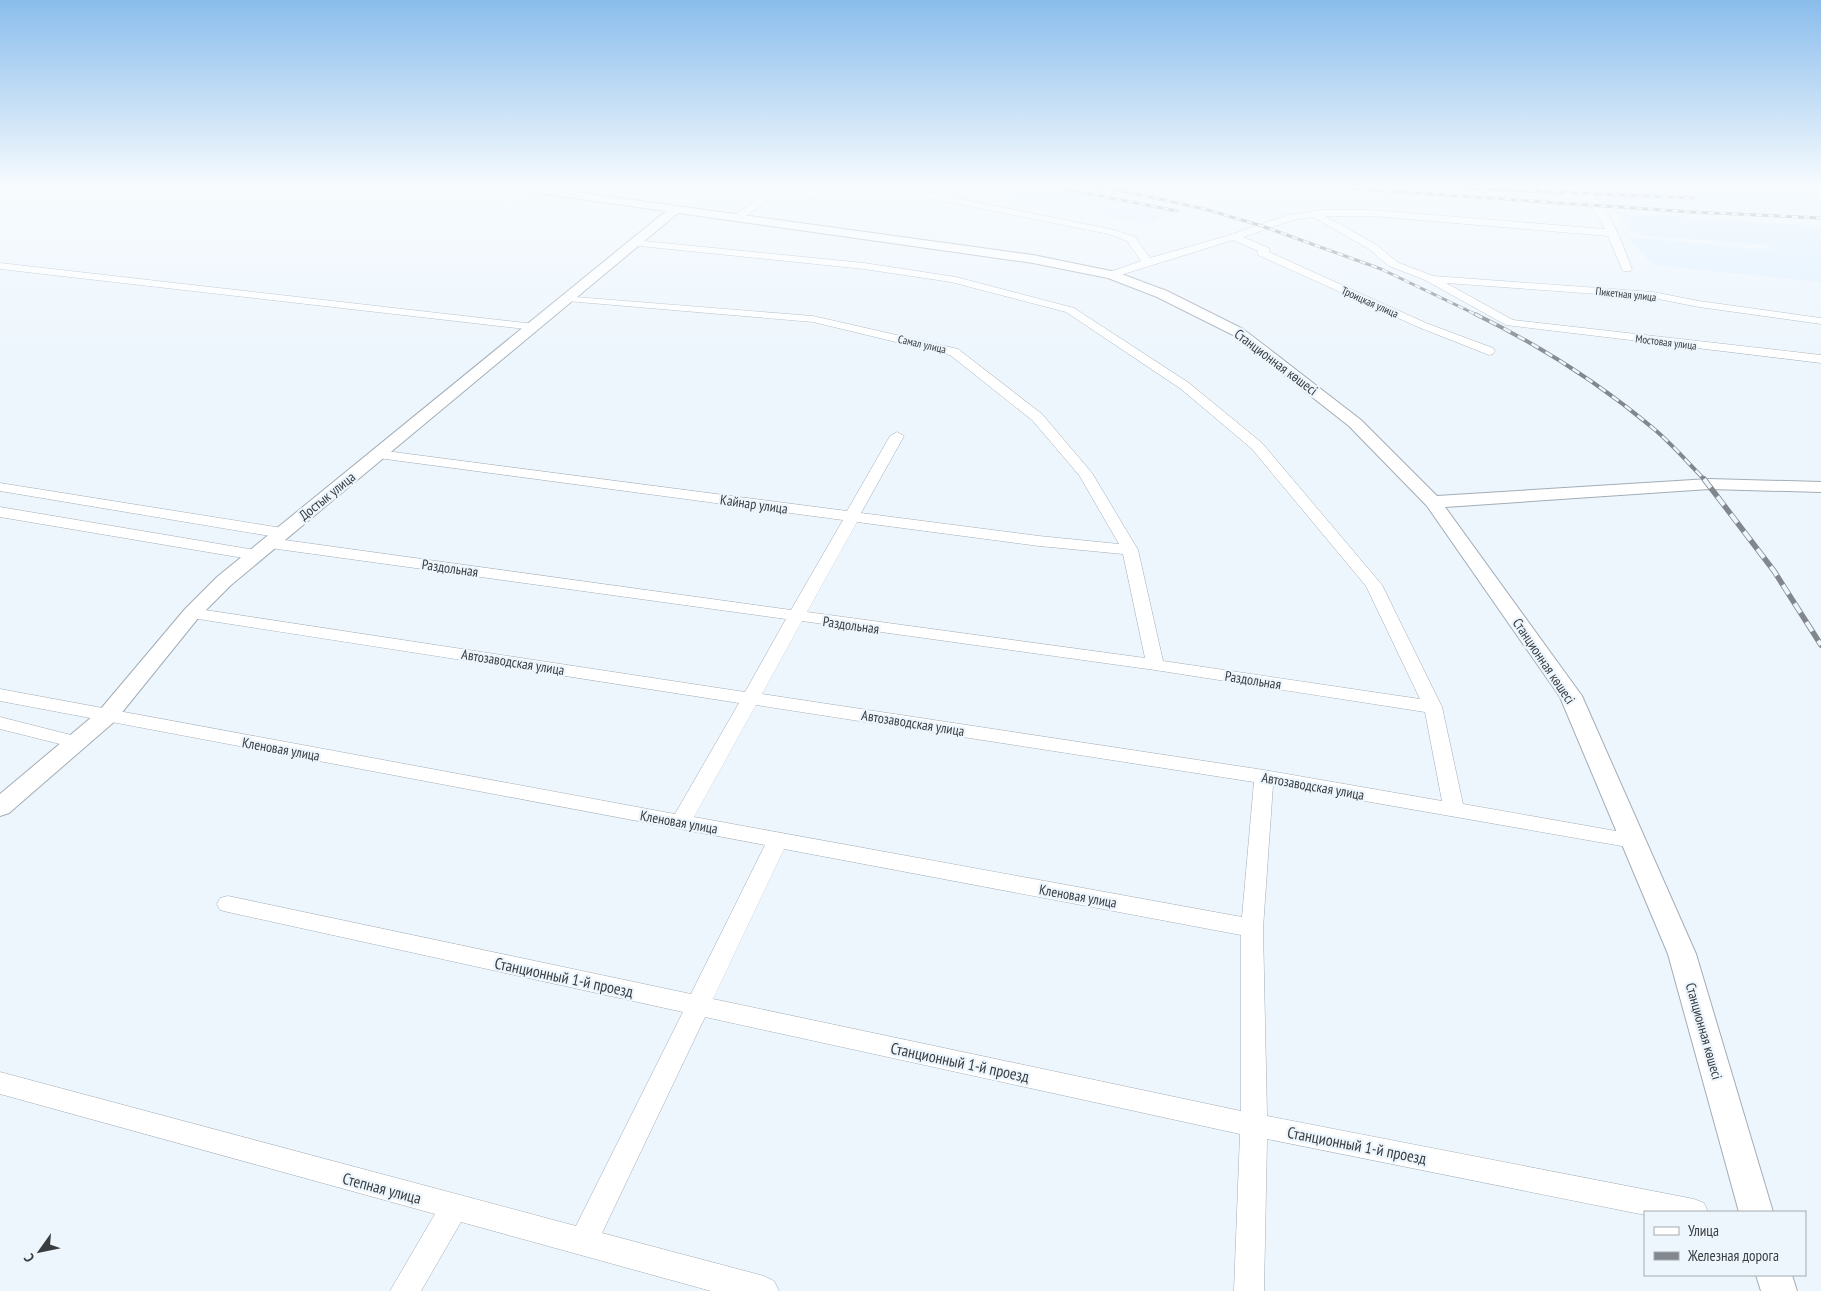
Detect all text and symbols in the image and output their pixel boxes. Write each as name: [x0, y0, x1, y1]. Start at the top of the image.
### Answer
street label: Троицкая улица: [1339, 283, 1401, 321]
street label: Пикетная улица: [1595, 284, 1657, 304]
street label: Станционная көшесі: [1231, 325, 1321, 399]
street label: Мостовая улица: [1635, 331, 1697, 353]
street label: Самал улица: [897, 332, 947, 356]
street label: Достык улица: [295, 468, 359, 524]
street label: Кайнар улица: [719, 490, 789, 518]
street label: Раздольная: [421, 555, 479, 581]
street label: Раздольная: [822, 612, 880, 638]
street label: Станционная көшесі: [1509, 615, 1579, 707]
street label: Автозаводская улица: [460, 645, 566, 679]
street label: Раздольная: [1224, 667, 1282, 693]
street label: Автозаводская улица: [860, 706, 966, 740]
street label: Кленовая улица: [241, 733, 321, 765]
street label: Автозаводская улица: [1260, 768, 1366, 804]
street label: Кленовая улица: [639, 806, 719, 838]
street label: Кленовая улица: [1038, 880, 1118, 912]
street label: Станционный 1-й проезд: [493, 953, 635, 1001]
street label: Станционная көшесі: [1682, 981, 1726, 1081]
street label: Станционный 1-й проезд: [889, 1038, 1031, 1086]
street label: Станционный 1-й проезд: [1286, 1122, 1428, 1168]
street label: Степная улица: [340, 1168, 424, 1208]
legend: [1644, 1211, 1806, 1276]
text: Улица: [1688, 1221, 1719, 1240]
north arrow: [15, 1226, 65, 1276]
text: Железная дорога: [1687, 1246, 1779, 1265]
text: С: [19, 1250, 38, 1266]

